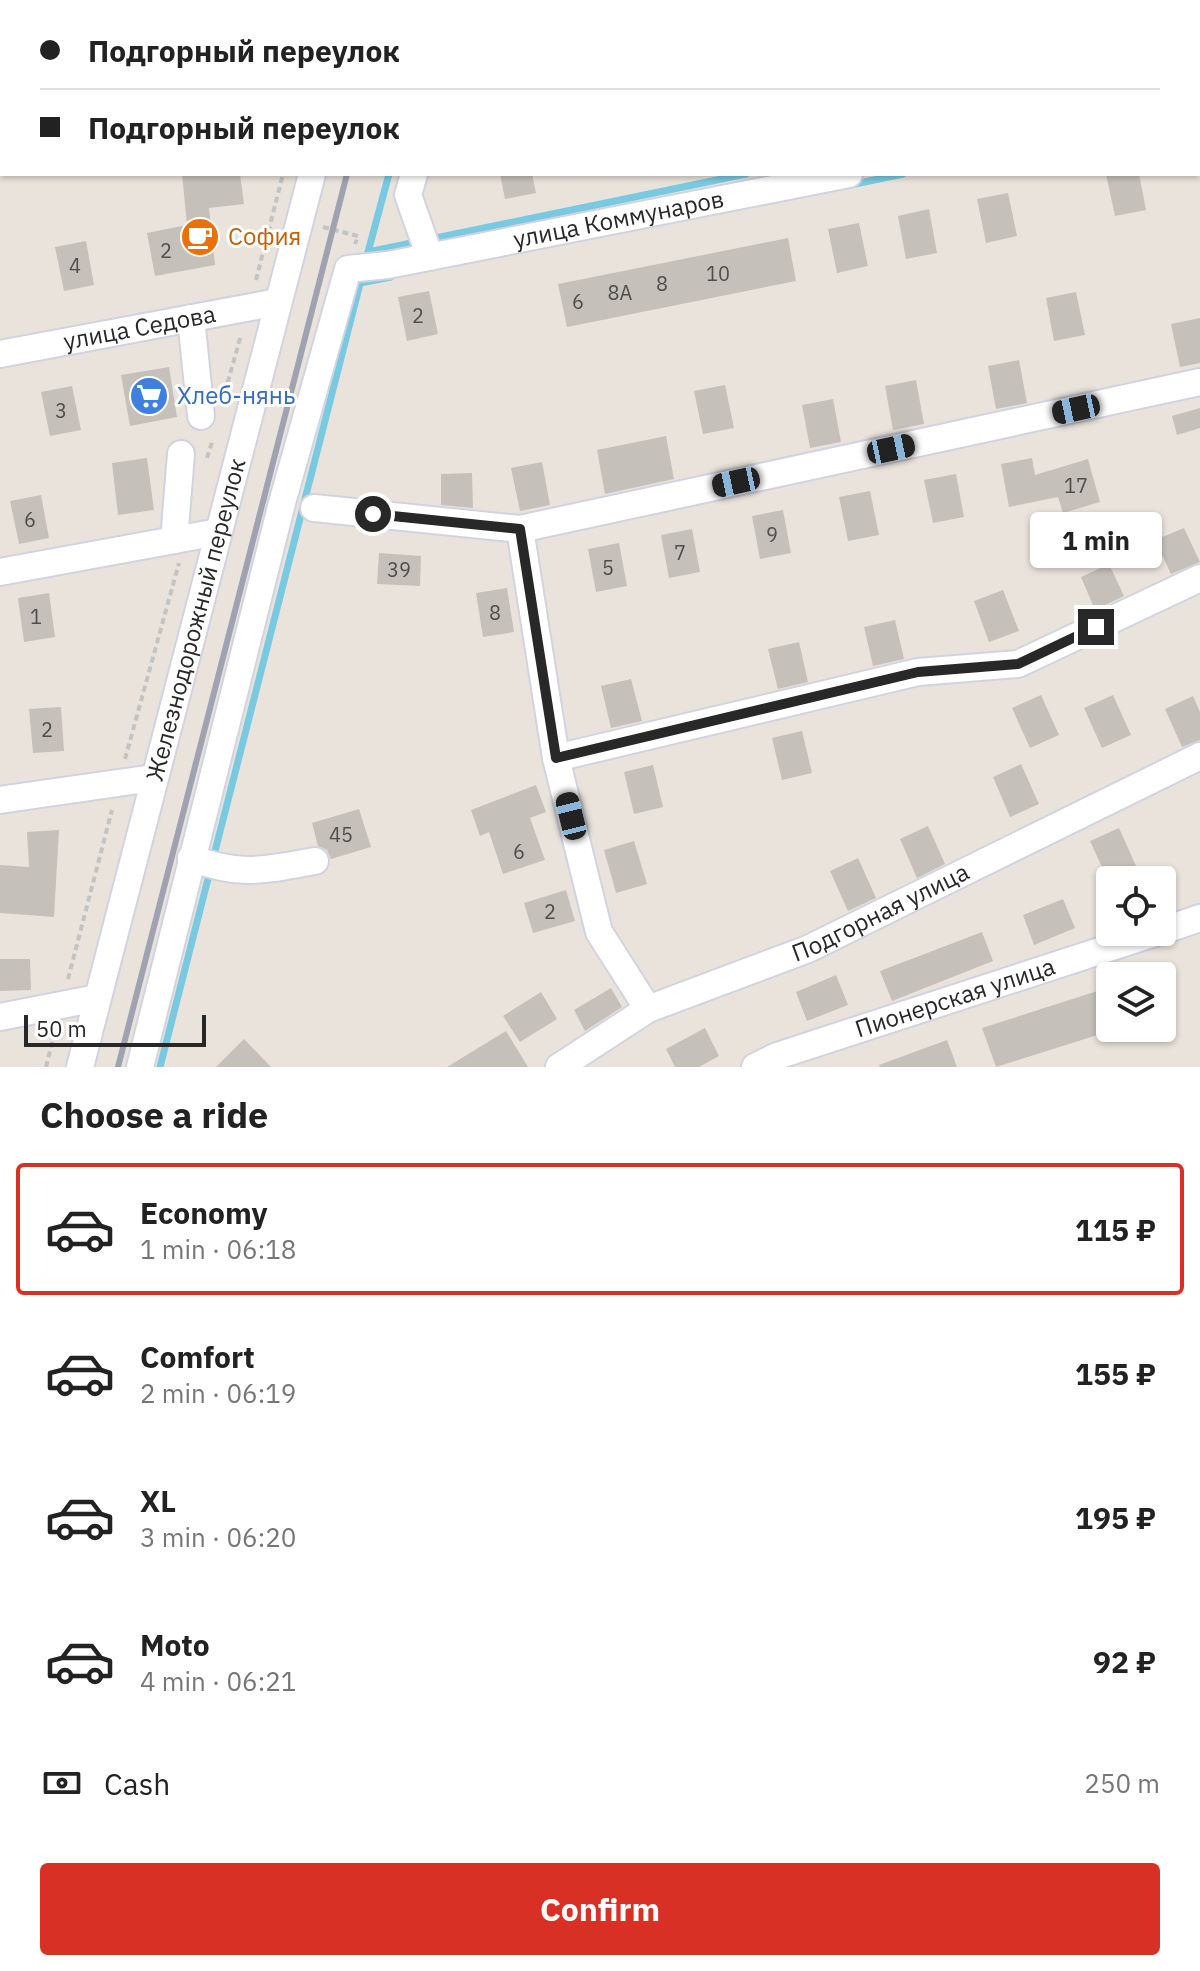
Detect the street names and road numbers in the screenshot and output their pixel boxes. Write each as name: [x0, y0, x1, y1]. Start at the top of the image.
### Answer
street label: улица Коммунаров: [510, 182, 727, 255]
street label: улица Седова: [61, 297, 218, 357]
street label: Железнодорожный переулок: [138, 455, 253, 785]
street label: Подгорная улица: [787, 855, 974, 969]
street label: Пионерская улица: [851, 950, 1059, 1045]

